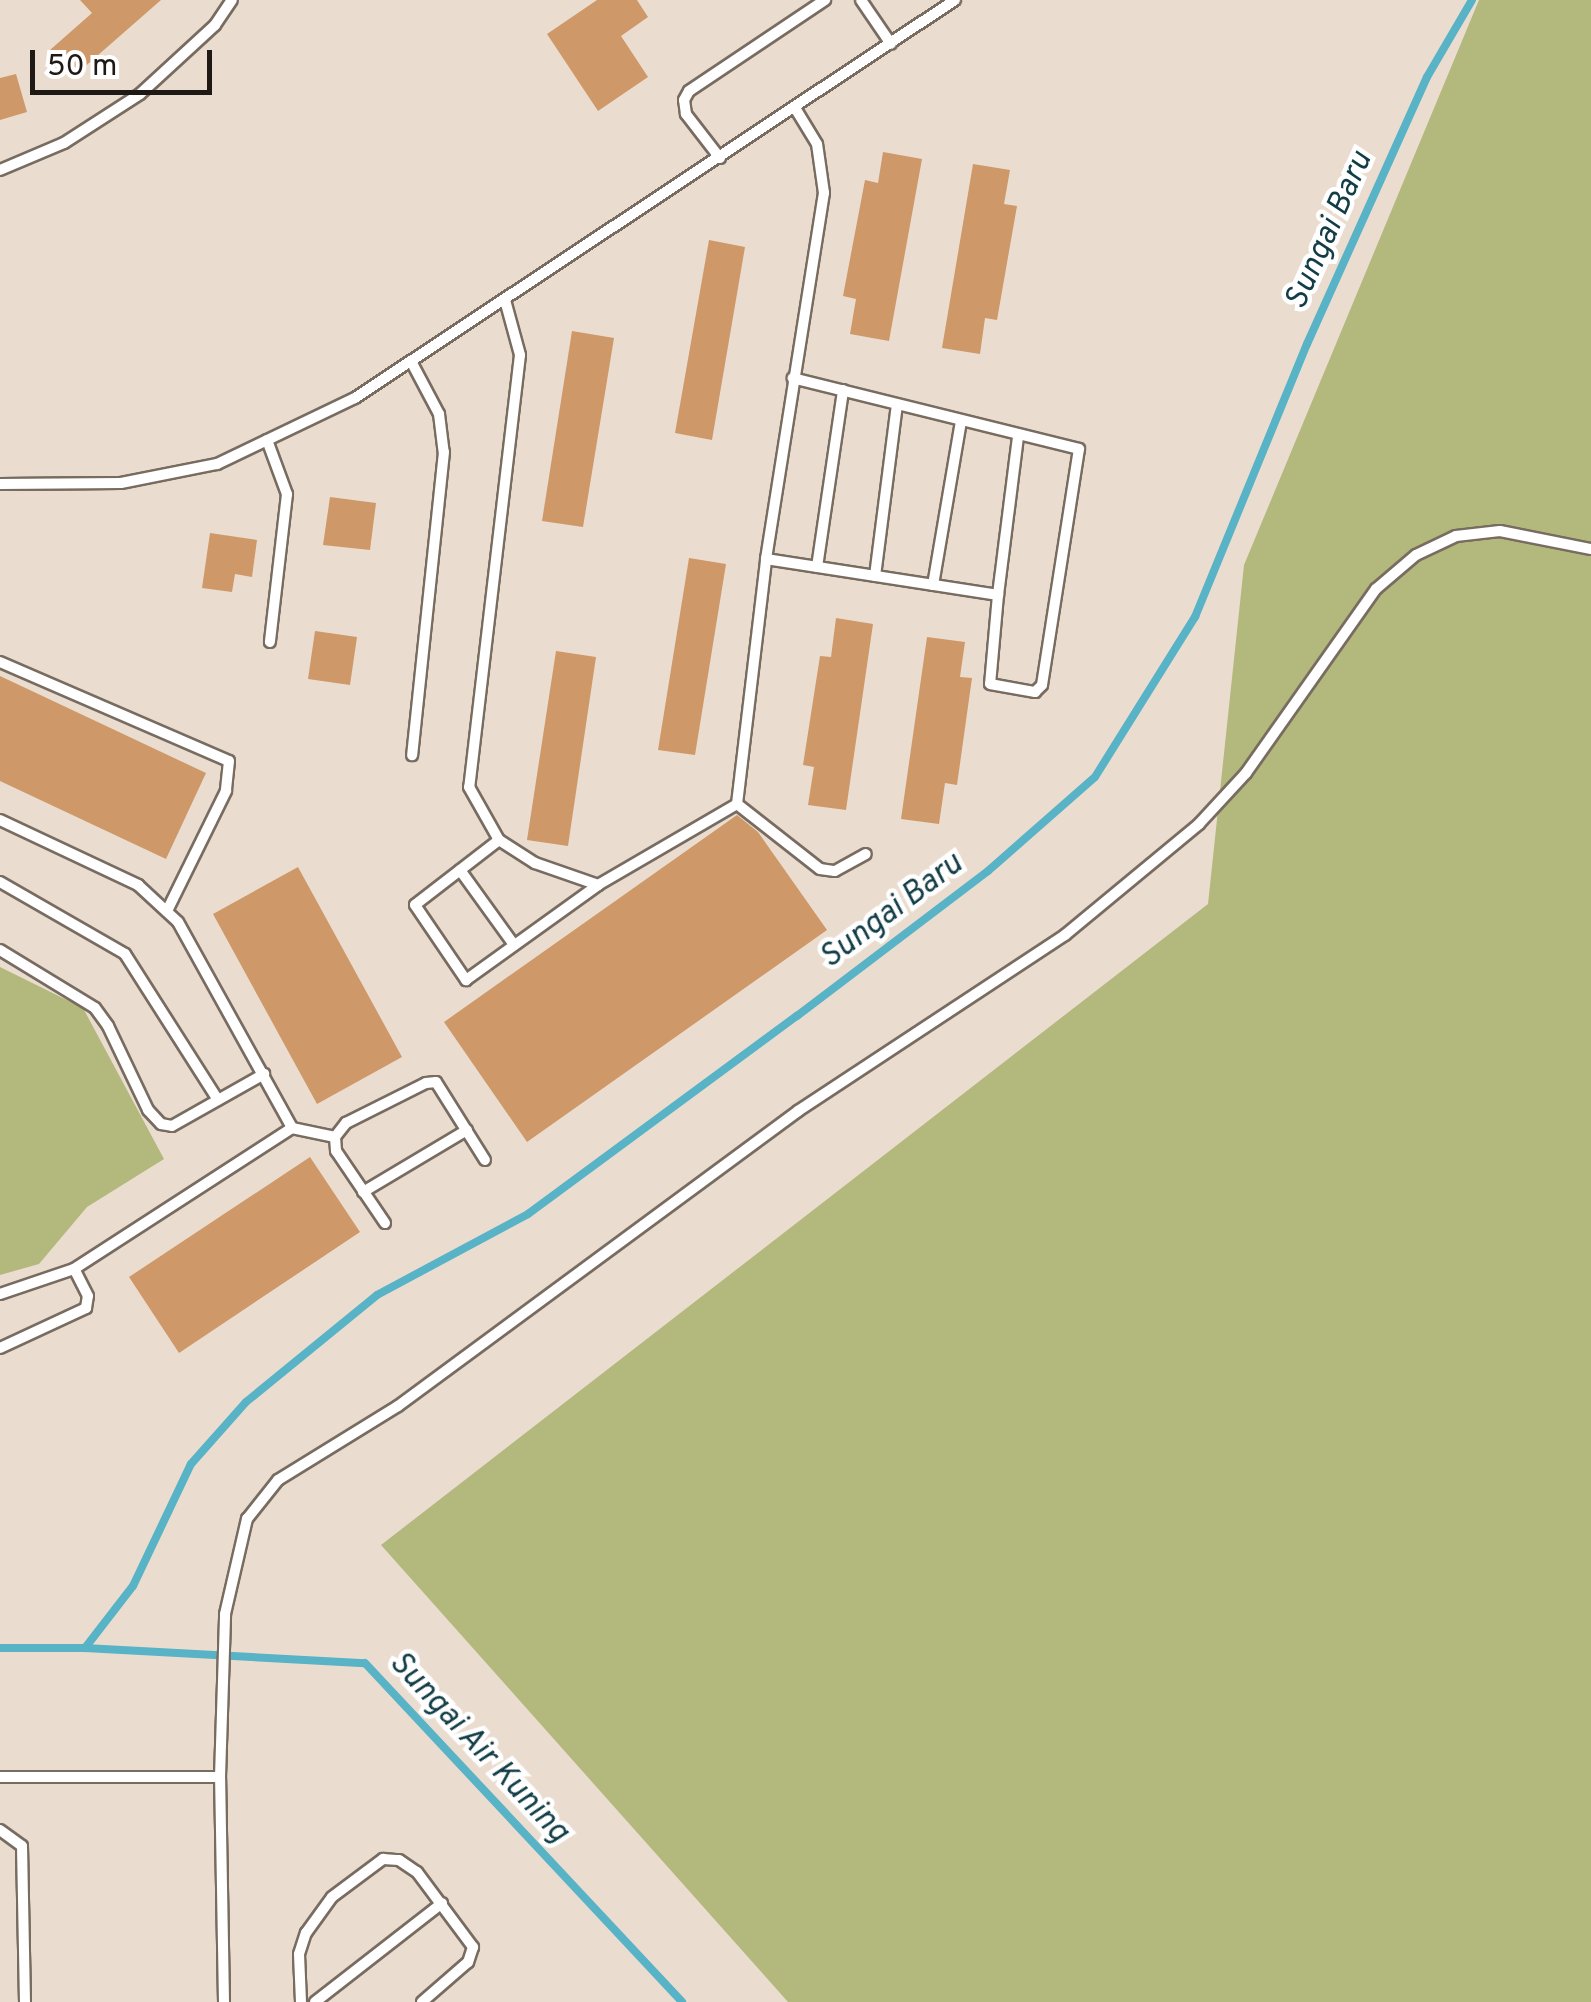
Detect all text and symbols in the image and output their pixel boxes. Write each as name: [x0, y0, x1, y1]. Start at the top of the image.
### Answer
scale bar: [35, 30, 218, 92]
text: 50 m: [47, 49, 117, 86]
water label: Sungai Baru: [1278, 146, 1382, 316]
water label: Sungai Baru: [813, 846, 971, 978]
water label: Sungai Air Kuning: [379, 1644, 577, 1852]

